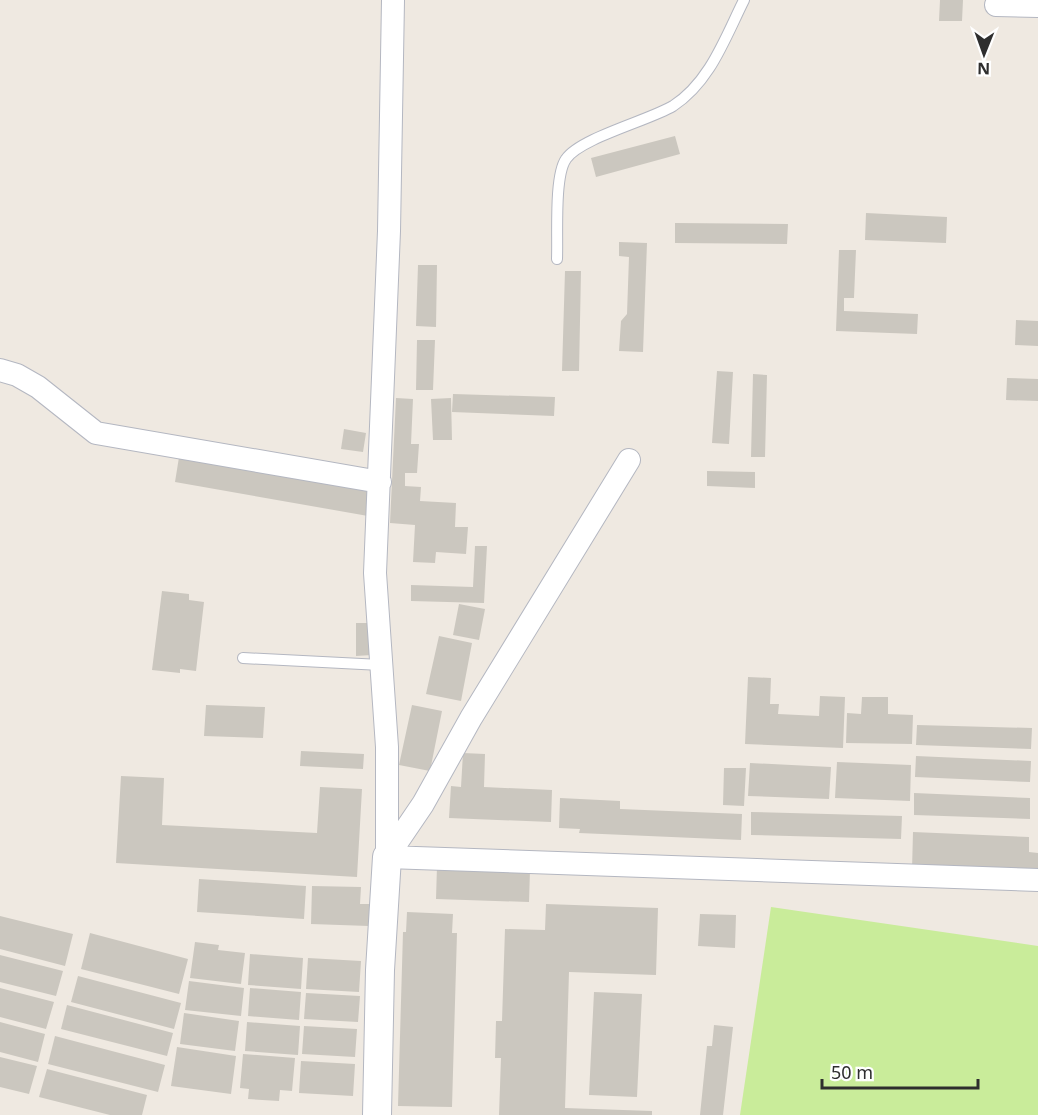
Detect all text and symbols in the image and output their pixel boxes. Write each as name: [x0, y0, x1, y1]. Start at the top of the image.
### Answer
north arrow: [954, 24, 1014, 84]
text: N: [977, 58, 990, 80]
scale bar: [822, 1052, 978, 1090]
text: 50 m: [831, 1060, 873, 1084]

